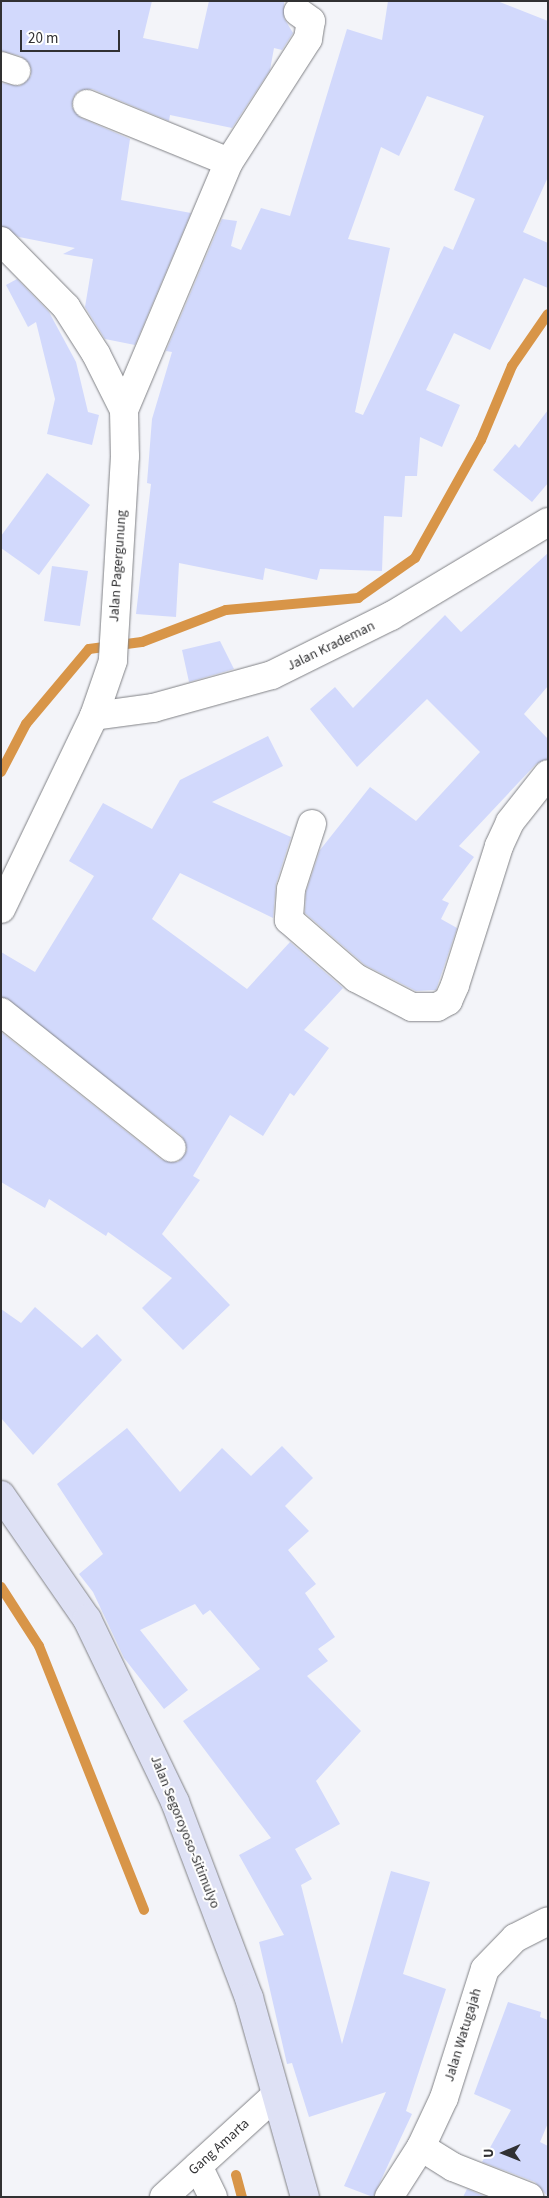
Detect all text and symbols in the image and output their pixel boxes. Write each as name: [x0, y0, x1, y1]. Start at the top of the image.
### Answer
scale bar: [22, 20, 122, 52]
text: 20 m: [28, 28, 58, 49]
street label: Jalan Pagergunung: [106, 509, 130, 623]
street label: Jalan Krademan: [284, 618, 378, 674]
street label: Jalan Segoroyoso-Sitimulyo: [147, 1753, 223, 1911]
street label: Jalan Watugajah: [441, 1986, 485, 2084]
street label: Gang Amarta: [185, 2115, 253, 2179]
north arrow: [479, 2128, 529, 2178]
text: U: [479, 2148, 499, 2158]

